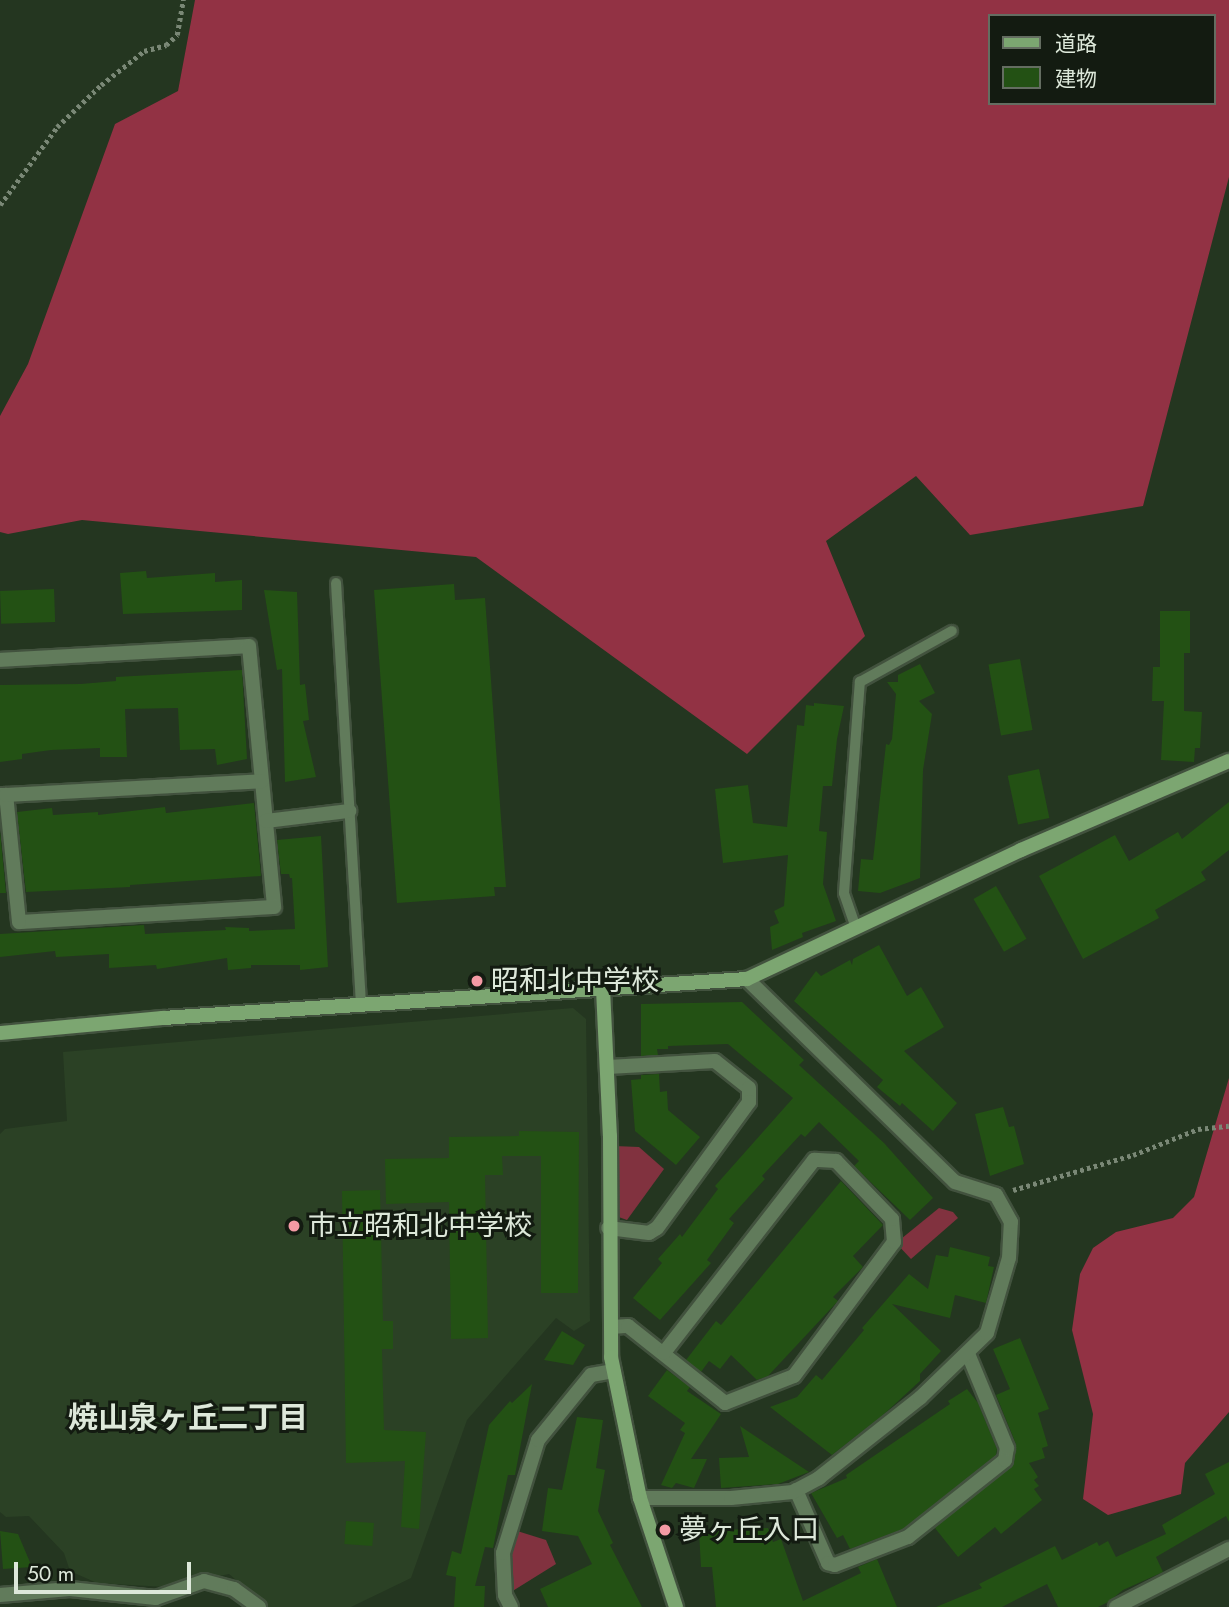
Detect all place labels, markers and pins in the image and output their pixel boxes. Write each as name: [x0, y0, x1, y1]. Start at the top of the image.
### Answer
place label: 昭和北中学校: [491, 964, 659, 998]
marker: 昭和北中学校: [469, 973, 485, 989]
place label: 市立昭和北中学校: [308, 1209, 532, 1243]
marker: 市立昭和北中学校: [286, 1218, 302, 1234]
place label: 夢ヶ丘入口: [679, 1513, 819, 1547]
marker: 夢ヶ丘入口: [657, 1522, 673, 1538]

